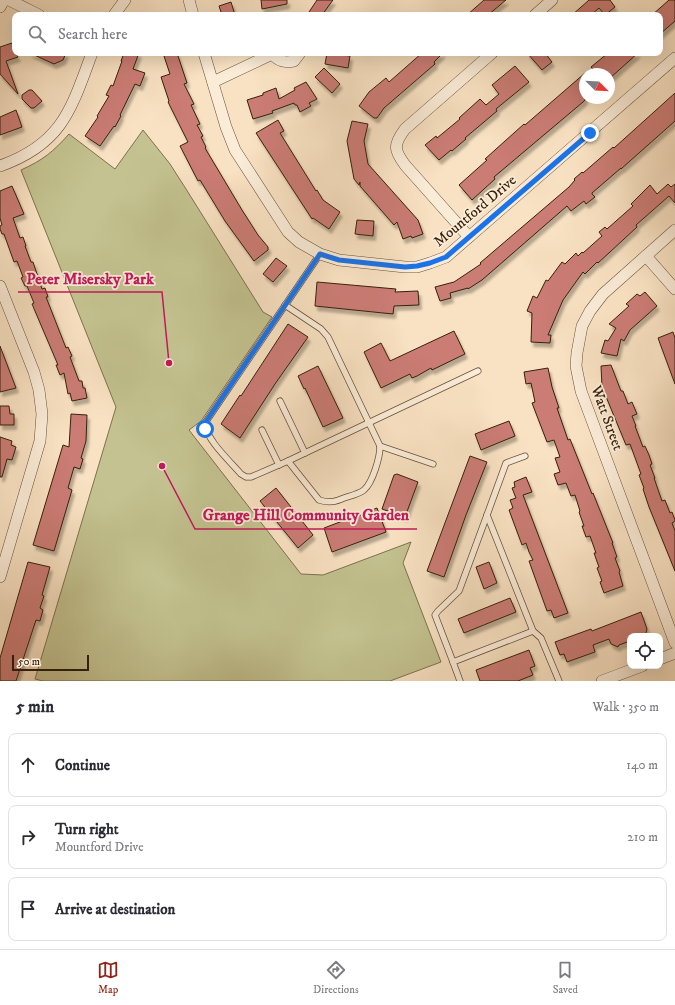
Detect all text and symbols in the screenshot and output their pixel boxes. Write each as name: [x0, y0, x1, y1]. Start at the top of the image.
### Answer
search box: [12, 12, 663, 56]
icon: search: [26, 23, 48, 45]
text: Search here: [58, 25, 127, 44]
north arrow: [579, 68, 615, 104]
route end: [581, 124, 599, 142]
street label: Mountford Drive: [430, 171, 520, 251]
callout: Peter Misersky Park: [18, 264, 162, 292]
text: Peter Misersky Park: [26, 269, 155, 289]
street label: Watt Street: [586, 382, 628, 453]
route start: [196, 420, 214, 438]
callout: Grange Hill Community Garden: [195, 501, 417, 529]
text: Grange Hill Community Garden: [203, 505, 410, 525]
map controls: [627, 633, 663, 669]
button: locate: [627, 633, 663, 669]
scale bar: [12, 653, 89, 672]
text: 50 m: [18, 655, 40, 669]
text: 5 min: [16, 696, 54, 718]
text: Walk · 350 m: [592, 699, 659, 715]
icon: ahead: [17, 754, 39, 776]
text: Continue: [55, 756, 110, 775]
text: 140 m: [626, 757, 658, 773]
text: Turn right: [55, 820, 118, 839]
icon: right: [17, 826, 39, 848]
text: 210 m: [627, 829, 658, 845]
text: Mountford Drive: [55, 839, 144, 855]
icon: arrive: [17, 898, 39, 920]
text: Arrive at destination: [55, 900, 175, 919]
tab: Map: [97, 959, 119, 997]
tab: Directions: [313, 959, 359, 997]
tab: Saved: [553, 959, 578, 997]

